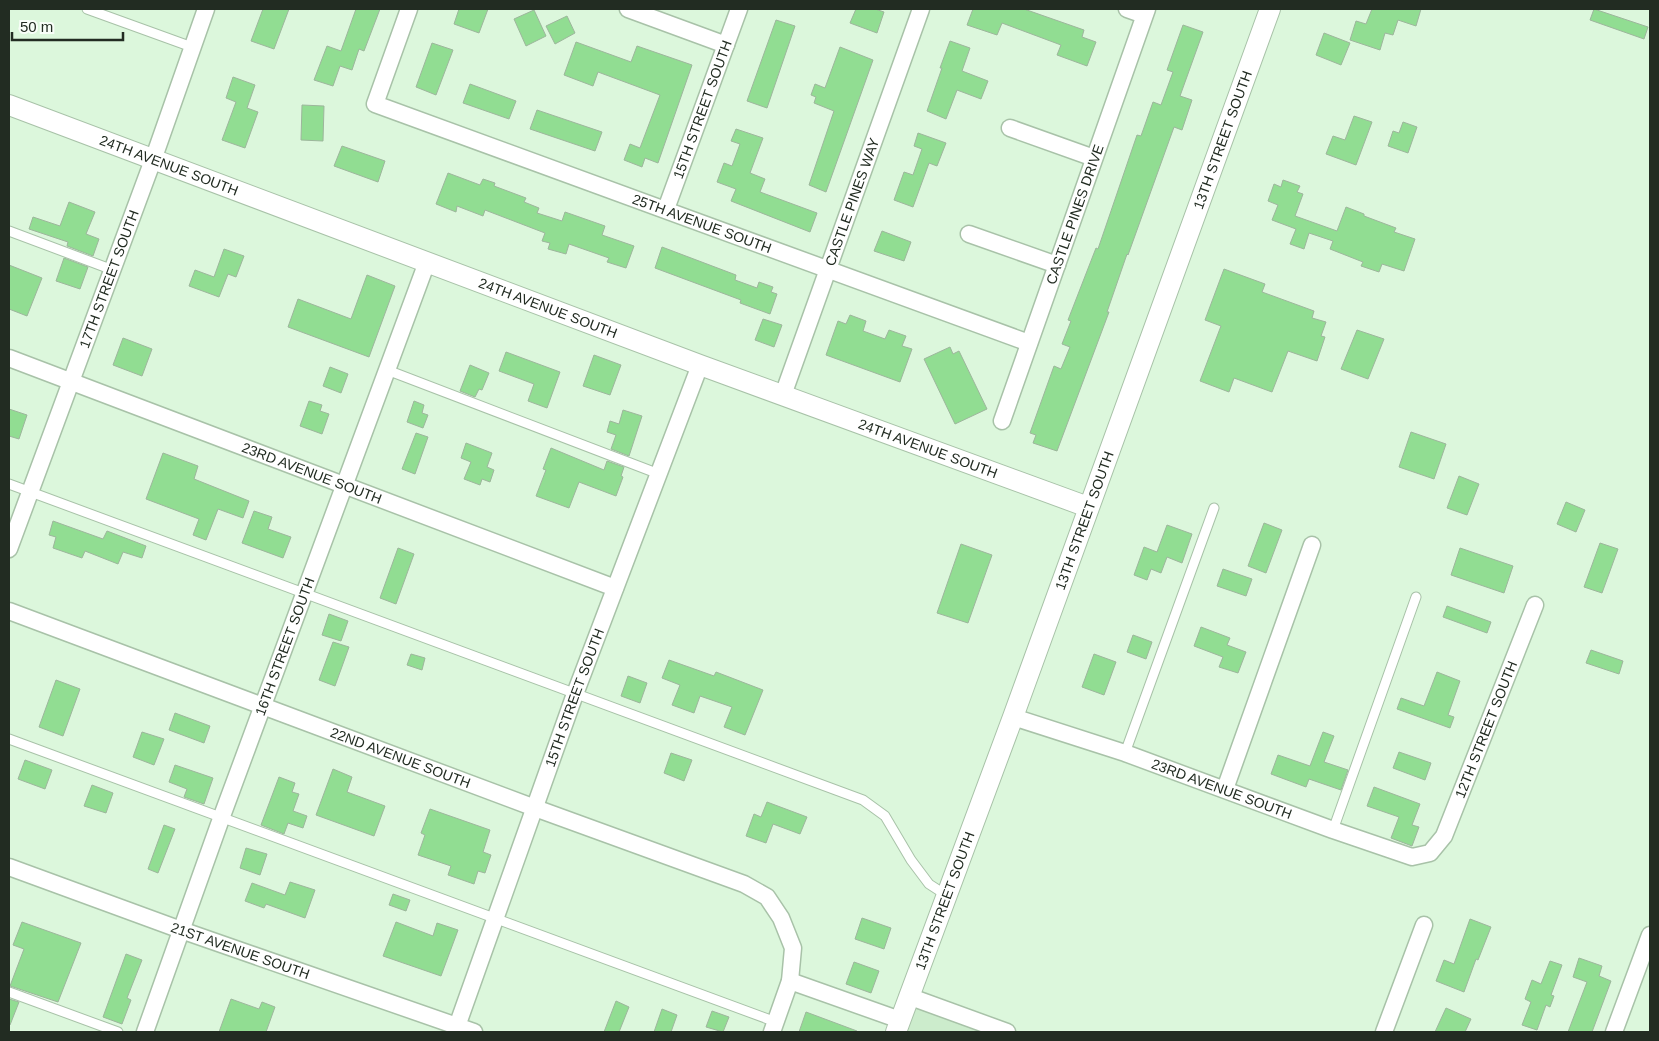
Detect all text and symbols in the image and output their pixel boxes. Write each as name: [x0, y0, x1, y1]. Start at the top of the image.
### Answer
scale bar: [12, 10, 124, 42]
text: 50 m: [20, 18, 53, 35]
street label: 15TH STREET SOUTH: [670, 38, 735, 181]
street label: 13TH STREET SOUTH: [1190, 68, 1255, 211]
street label: 24TH AVENUE SOUTH: [97, 132, 241, 199]
street label: CASTLE PINES WAY: [822, 135, 882, 268]
street label: CASTLE PINES DRIVE: [1043, 142, 1107, 286]
street label: 25TH AVENUE SOUTH: [630, 191, 774, 256]
street label: 17TH STREET SOUTH: [76, 208, 142, 350]
street label: 24TH AVENUE SOUTH: [477, 274, 620, 341]
street label: 24TH AVENUE SOUTH: [856, 416, 1000, 481]
street label: 23RD AVENUE SOUTH: [240, 439, 384, 507]
street label: 13TH STREET SOUTH: [1052, 449, 1117, 592]
street label: 16TH STREET SOUTH: [252, 575, 318, 718]
street label: 15TH STREET SOUTH: [542, 626, 607, 769]
street label: 12TH STREET SOUTH: [1452, 658, 1520, 800]
street label: 22ND AVENUE SOUTH: [328, 724, 473, 791]
street label: 23RD AVENUE SOUTH: [1150, 756, 1294, 822]
street label: 13TH STREET SOUTH: [912, 829, 978, 972]
street label: 21ST AVENUE SOUTH: [169, 919, 312, 982]

